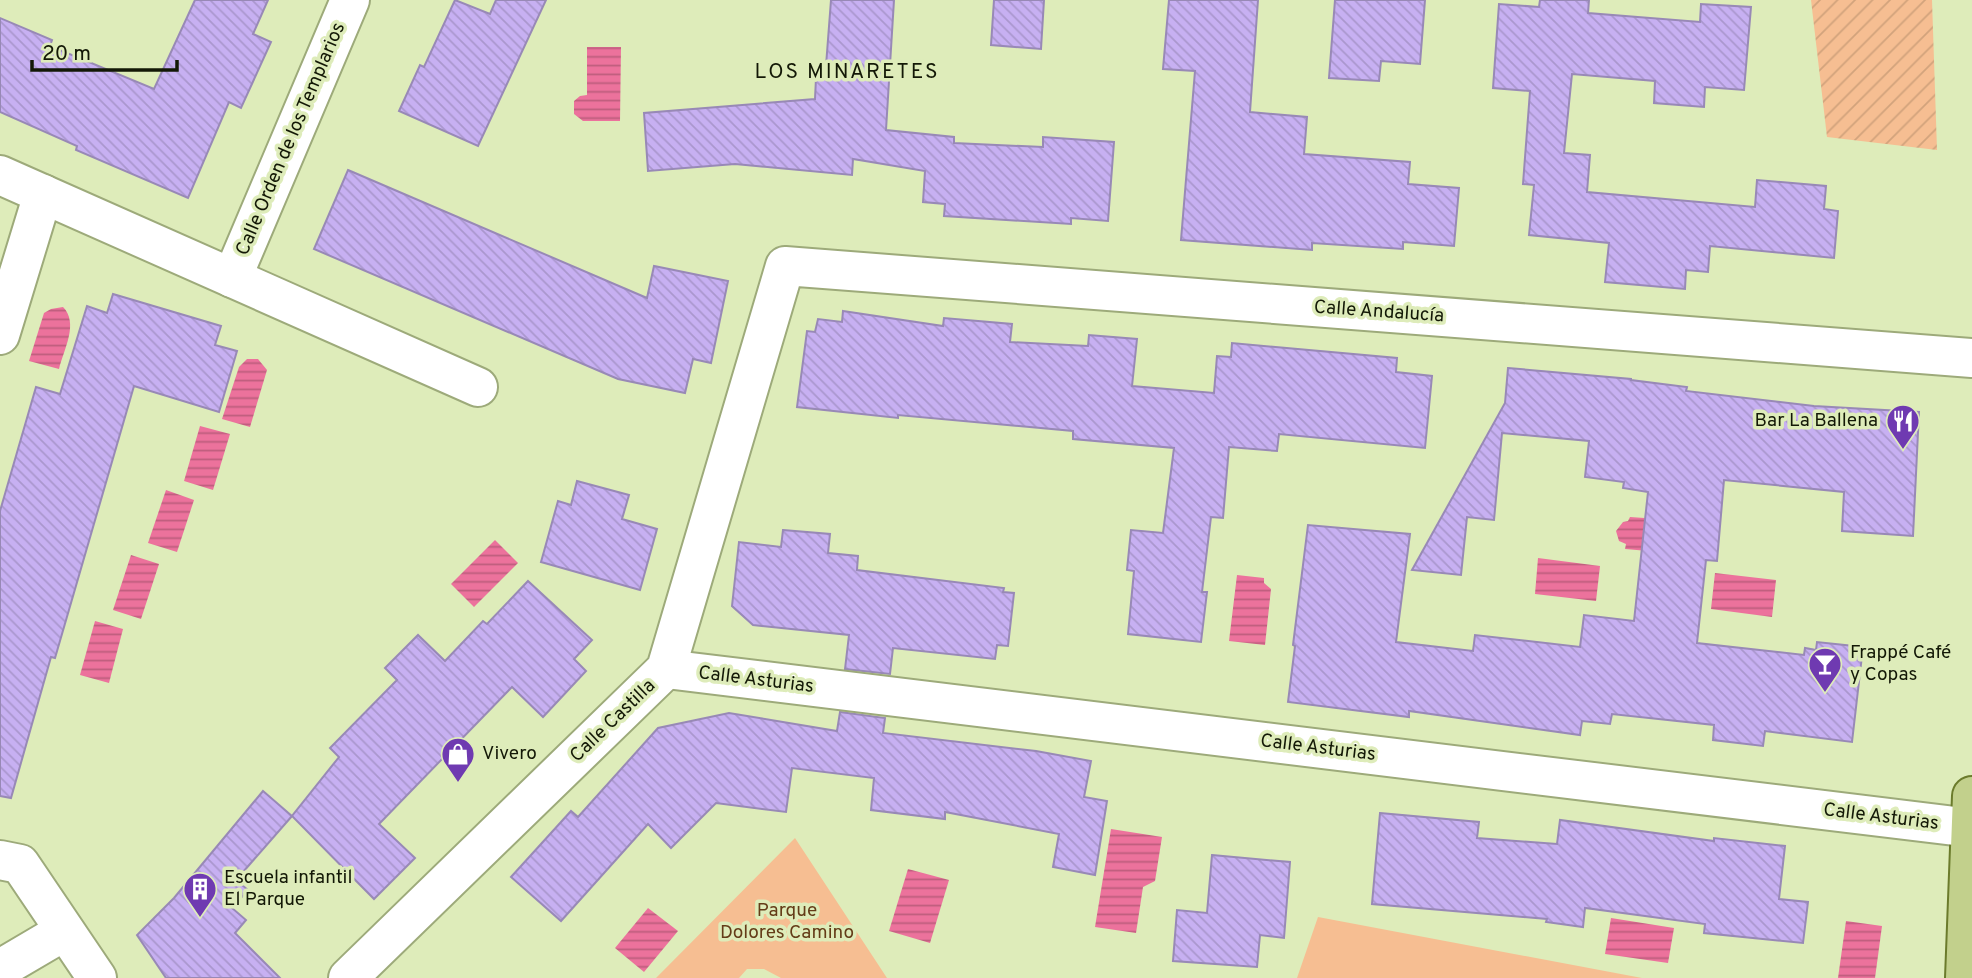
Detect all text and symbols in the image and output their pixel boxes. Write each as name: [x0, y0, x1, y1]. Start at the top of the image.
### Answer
street label: Calle Orden de los Templarios: [231, 19, 351, 259]
scale bar: [32, 28, 177, 72]
text: 20 m: [42, 41, 91, 68]
district label: LOS MINARETES: [754, 59, 940, 86]
street label: Calle Andalucía: [1313, 295, 1445, 329]
restaurant icon: Bar La Ballena: [1884, 402, 1922, 451]
place label: Bar La Ballena: [1754, 409, 1878, 433]
place label: Frappé Café y Copas: [1850, 641, 1951, 687]
bar icon: Frappé Café y Copas: [1806, 645, 1844, 694]
street label: Calle Asturias: [697, 661, 815, 699]
street label: Calle Castilla: [565, 674, 661, 768]
street label: Calle Asturias: [1259, 729, 1377, 767]
shop icon: Vivero: [439, 735, 477, 784]
place label: Vivero: [482, 742, 537, 766]
street label: Calle Asturias: [1822, 798, 1940, 836]
place label: Escuela infantil El Parque: [224, 866, 352, 912]
building icon: Escuela infantil El Parque: [181, 870, 219, 919]
park label: Parque Dolores Camino: [720, 899, 854, 945]

